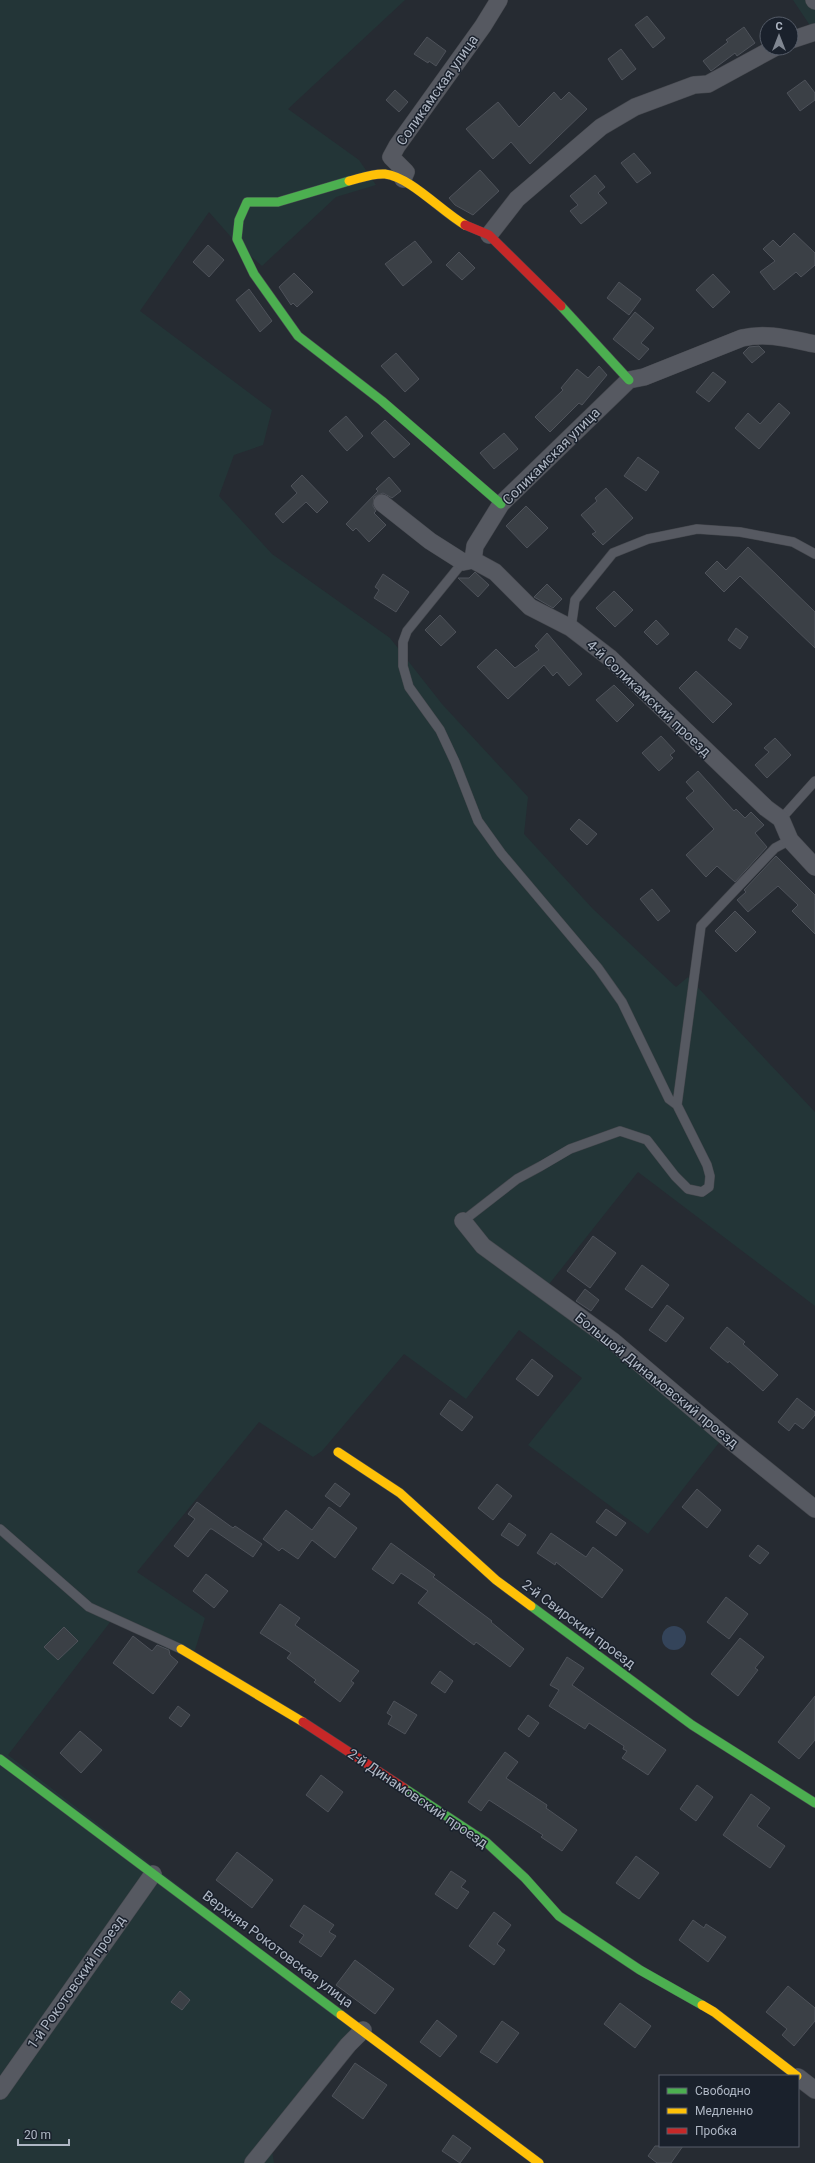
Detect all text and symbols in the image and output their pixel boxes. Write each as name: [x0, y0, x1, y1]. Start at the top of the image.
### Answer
north arrow: [759, 16, 799, 56]
text: С: [775, 20, 783, 33]
street label: Соликамская улица: [393, 32, 481, 148]
street label: Соликамская улица: [499, 404, 603, 508]
street label: 4-й Соликамский проезд: [584, 636, 715, 760]
street label: Большой Динамовский проезд: [572, 1309, 742, 1451]
street label: 2-й Свирский проезд: [519, 1576, 639, 1672]
street label: 2-й Динамовский проезд: [345, 1745, 491, 1851]
street label: Верхняя Рокотовская улица: [200, 1887, 356, 2011]
street label: 1-й Рокотовский проезд: [24, 1912, 129, 2052]
legend: [659, 2075, 799, 2147]
text: Свободно: [695, 2084, 751, 2098]
text: Медленно: [695, 2104, 753, 2118]
scale bar: [18, 2121, 69, 2147]
text: Пробка: [695, 2124, 737, 2138]
text: 20 m: [24, 2128, 51, 2142]

